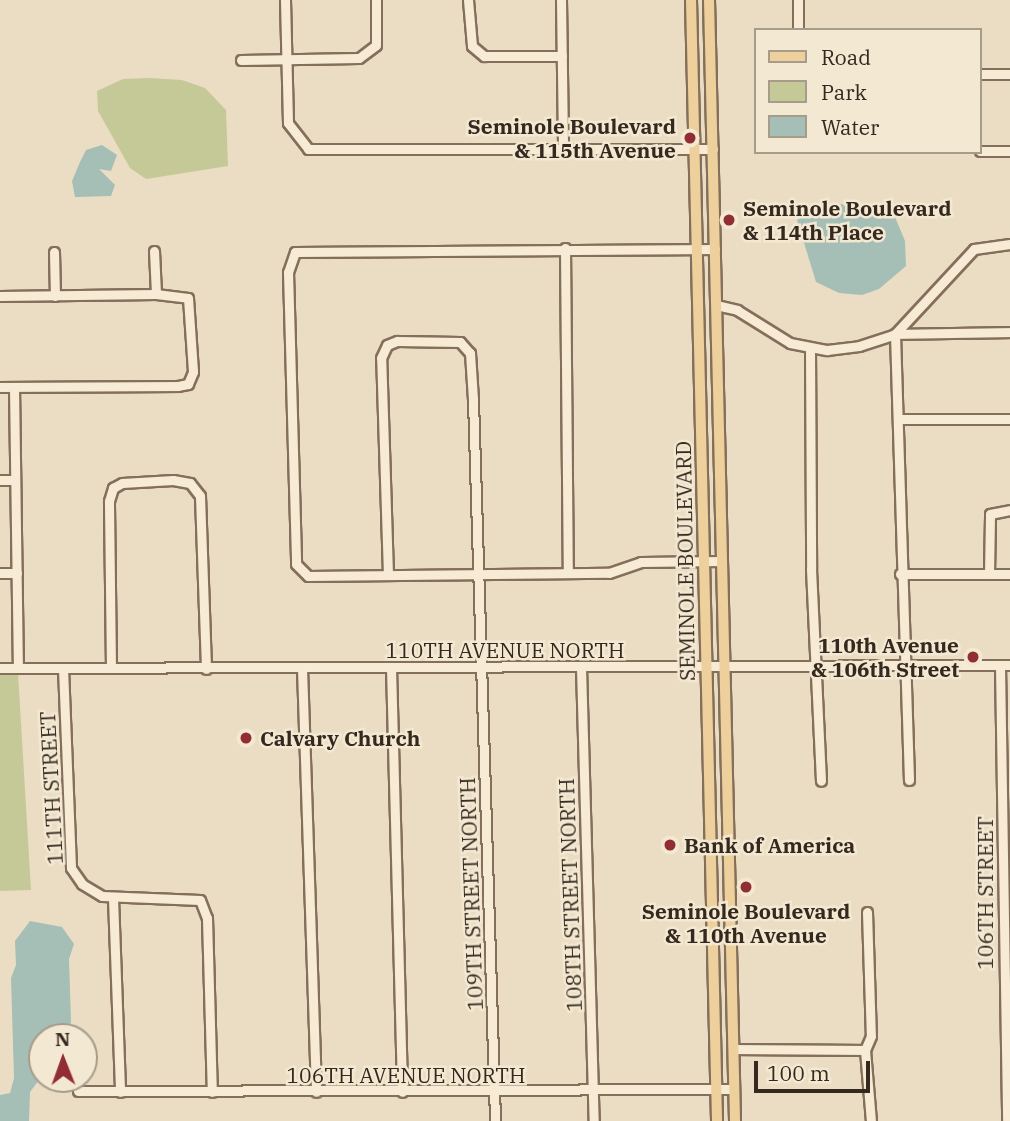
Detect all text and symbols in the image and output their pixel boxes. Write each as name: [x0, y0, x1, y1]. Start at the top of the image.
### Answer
legend: [754, 28, 982, 154]
text: Road: [821, 43, 871, 71]
text: Park: [821, 78, 867, 106]
place label: Seminole Boulevard & 115th Avenue: [468, 113, 676, 163]
text: Water: [821, 113, 879, 141]
marker: Seminole Boulevard & 115th Avenue: [682, 130, 698, 146]
place label: Seminole Boulevard & 114th Place: [743, 195, 951, 245]
marker: Seminole Boulevard & 114th Place: [721, 212, 737, 228]
street label: SEMINOLE BOULEVARD: [670, 441, 700, 681]
place label: 110th Avenue & 106th Street: [811, 632, 959, 682]
street label: 110TH AVENUE NORTH: [386, 637, 624, 663]
marker: 110th Avenue & 106th Street: [965, 649, 981, 665]
street label: 111TH STREET: [34, 711, 68, 865]
place label: Calvary Church: [260, 725, 420, 751]
marker: Calvary Church: [238, 730, 254, 746]
street label: 109TH STREET NORTH: [454, 777, 488, 1011]
street label: 108TH STREET NORTH: [553, 778, 587, 1012]
street label: 106TH STREET: [972, 816, 998, 970]
place label: Bank of America: [684, 832, 855, 858]
marker: Bank of America: [662, 837, 678, 853]
marker: Seminole Boulevard & 110th Avenue: [738, 879, 754, 895]
place label: Seminole Boulevard & 110th Avenue: [642, 898, 850, 948]
north arrow: [28, 1023, 98, 1093]
text: N: [55, 1027, 70, 1051]
scale bar: [758, 1048, 874, 1092]
text: 100 m: [767, 1059, 830, 1087]
street label: 106TH AVENUE NORTH: [287, 1062, 525, 1088]

